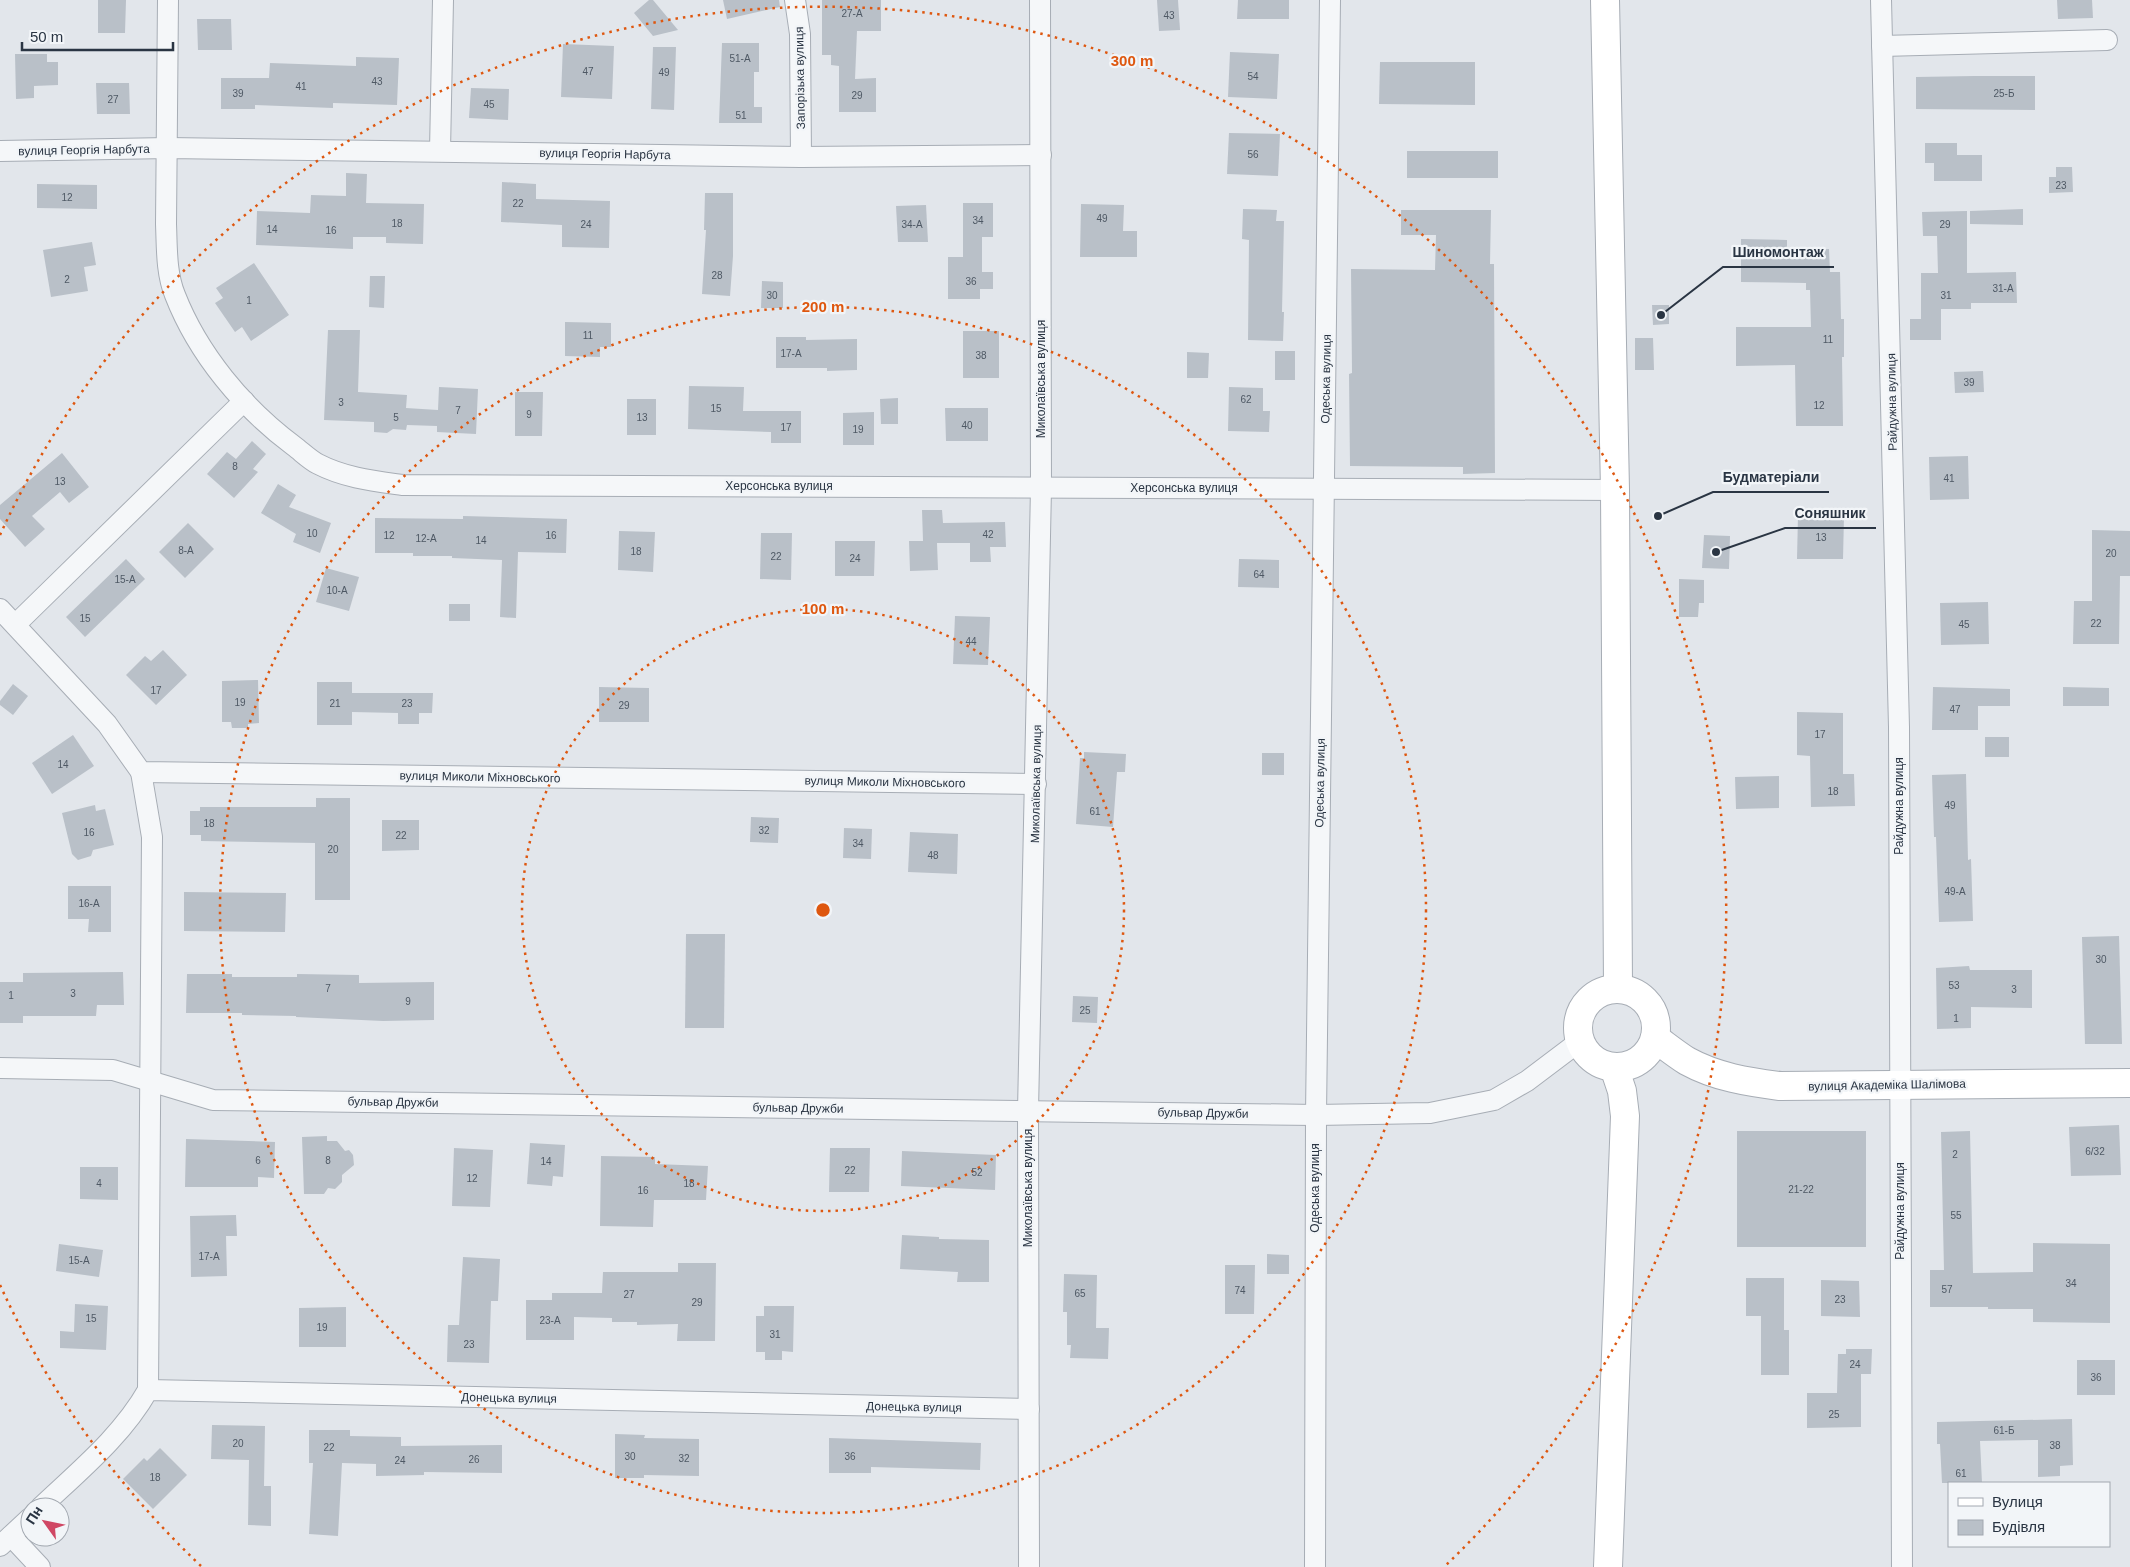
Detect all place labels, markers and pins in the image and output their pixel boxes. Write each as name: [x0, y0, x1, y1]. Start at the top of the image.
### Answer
callout: Шиномонтаж: [1723, 238, 1834, 267]
callout: Будматеріали: [1713, 463, 1829, 492]
callout: Соняшник: [1785, 499, 1876, 528]
centre of rings: [814, 901, 832, 919]

